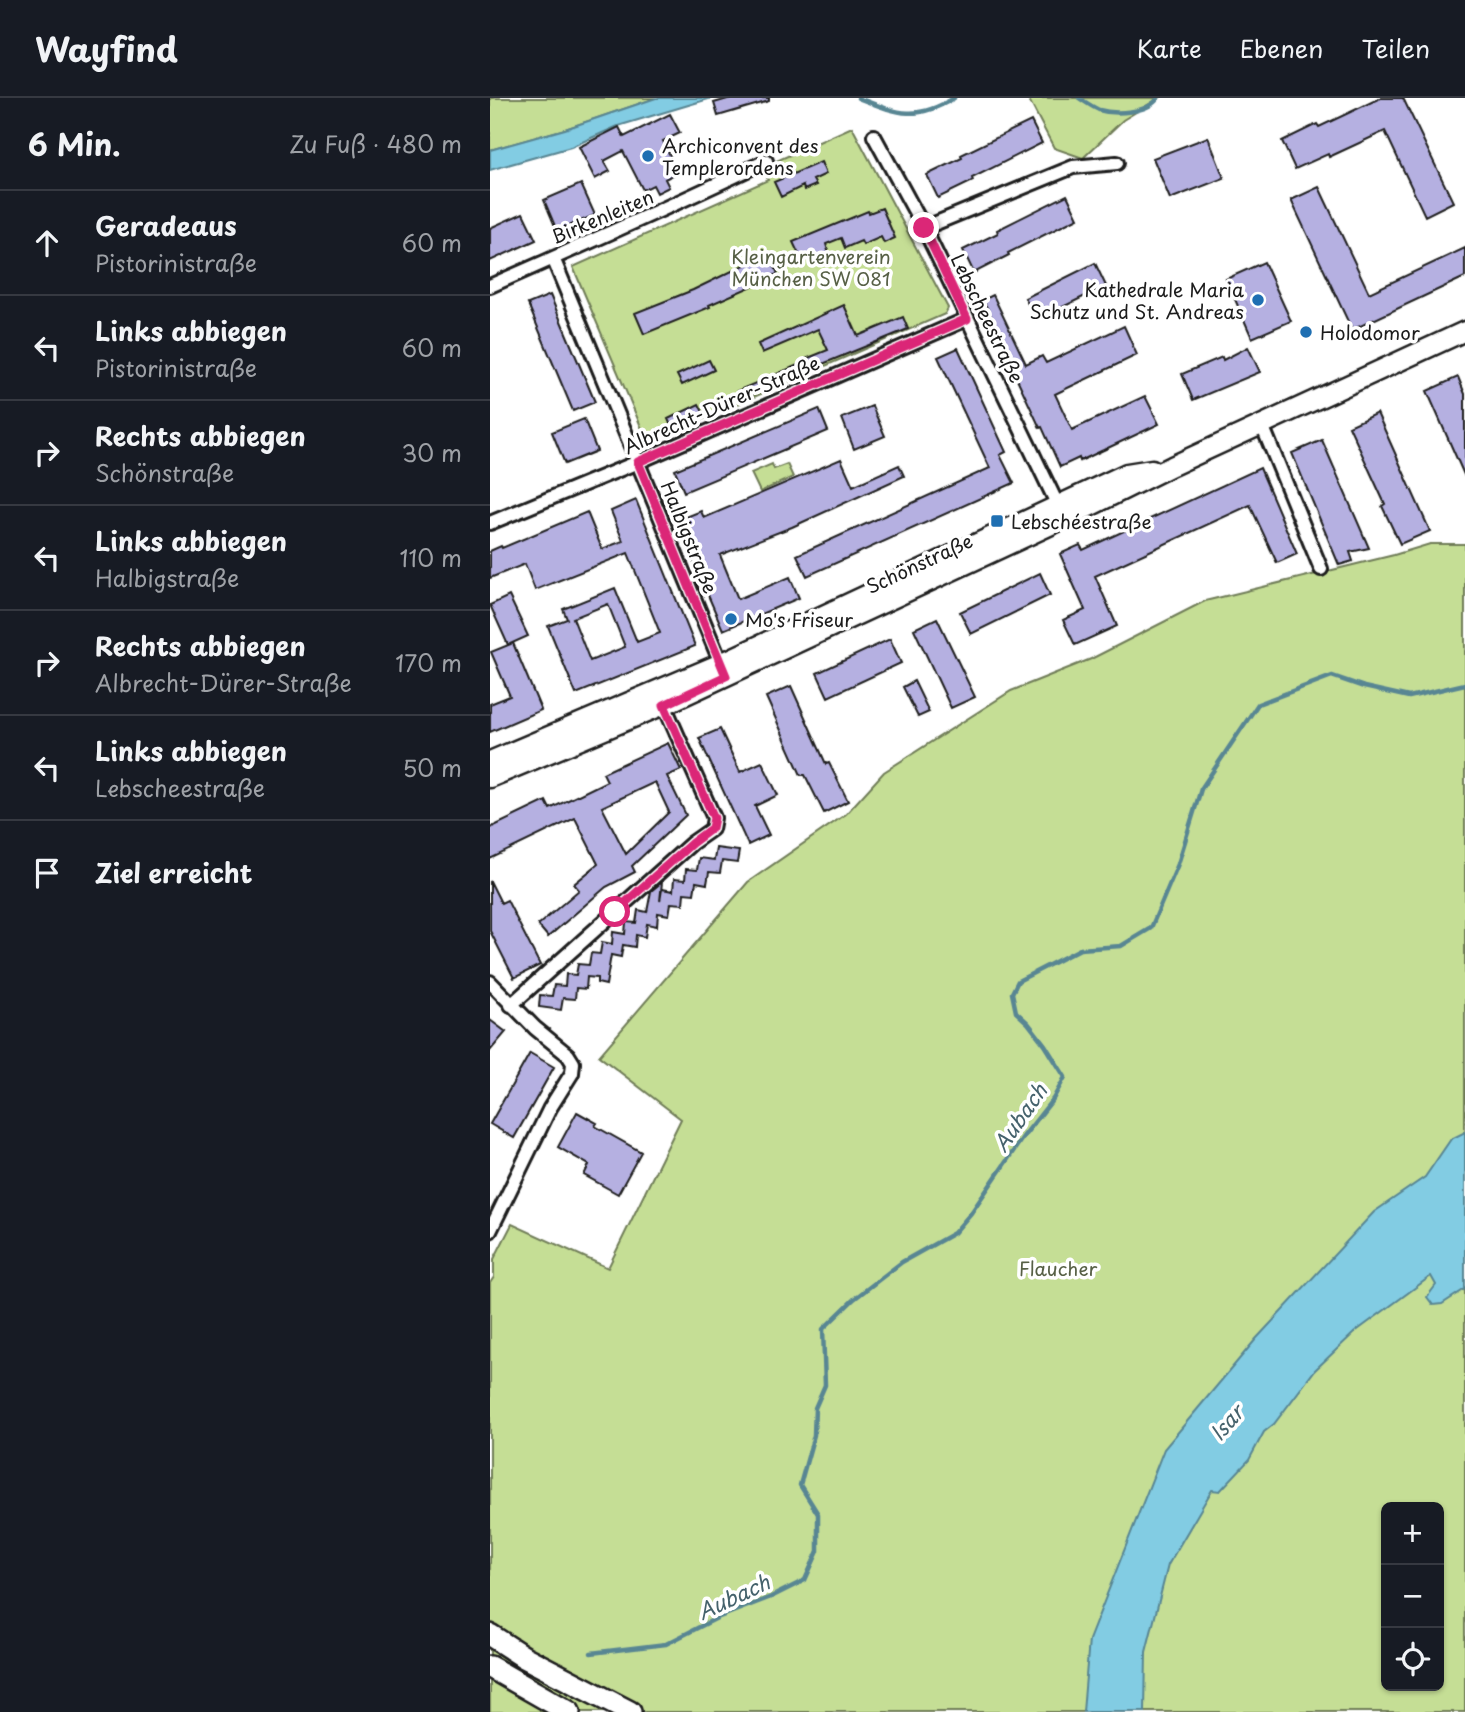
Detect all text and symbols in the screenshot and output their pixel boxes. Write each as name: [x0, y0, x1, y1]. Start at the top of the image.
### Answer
text: Wayfind: [35, 23, 178, 73]
text: Karte: [1137, 30, 1202, 66]
text: Ebenen: [1240, 30, 1323, 66]
text: Teilen: [1361, 30, 1430, 66]
text: 6 Min.: [28, 121, 121, 166]
text: Zu Fuß · 480 m: [289, 126, 462, 161]
place label: Archiconvent des Templerordens: [662, 131, 818, 181]
marker: Archiconvent des Templerordens: [640, 148, 656, 164]
street label: Birkenleiten: [546, 182, 658, 250]
text: Geradeaus: [95, 206, 237, 245]
route end: [908, 212, 939, 243]
icon: ahead: [28, 224, 66, 262]
text: 60 m: [402, 225, 462, 260]
park label: Kleingartenverein München SW 081: [731, 242, 891, 292]
text: Pistorinistraße: [95, 245, 257, 280]
street label: Lebscheestraße: [945, 249, 1031, 387]
place label: Kathedrale Maria Schutz und St. Andreas: [1029, 275, 1244, 325]
marker: Kathedrale Maria Schutz und St. Andreas: [1250, 292, 1266, 308]
text: Links abbiegen: [95, 311, 287, 350]
place label: Holodomor: [1320, 318, 1420, 346]
marker: Holodomor: [1298, 324, 1314, 340]
icon: left: [28, 329, 66, 367]
text: 60 m: [402, 330, 462, 365]
street label: Albrecht-Dürer-Straße: [618, 348, 824, 460]
text: Pistorinistraße: [95, 350, 257, 385]
text: Rechts abbiegen: [95, 416, 306, 455]
icon: right: [28, 434, 66, 472]
text: 30 m: [401, 435, 462, 470]
text: Schönstraße: [95, 455, 234, 490]
street label: Halbigstraße: [655, 477, 725, 597]
place label: Lebschéestraße: [1011, 507, 1152, 535]
marker: Lebschéestraße: [989, 513, 1005, 529]
text: Links abbiegen: [95, 521, 287, 560]
street label: Schönstraße: [861, 526, 977, 600]
icon: left: [28, 539, 66, 577]
text: 110 m: [400, 540, 462, 575]
text: Halbigstraße: [95, 560, 239, 595]
place label: Mo's Friseur: [745, 605, 853, 633]
marker: Mo's Friseur: [723, 611, 739, 627]
text: Rechts abbiegen: [95, 626, 306, 665]
icon: right: [28, 644, 66, 682]
text: 170 m: [395, 645, 462, 680]
text: Albrecht-Dürer-Straße: [95, 665, 352, 700]
text: Links abbiegen: [95, 731, 287, 770]
icon: left: [28, 749, 66, 787]
text: 50 m: [402, 750, 462, 785]
text: Lebscheestraße: [95, 770, 265, 805]
text: Ziel erreicht: [95, 853, 253, 892]
icon: arrive: [28, 854, 66, 892]
route start: [599, 896, 630, 927]
water label: Aubach: [984, 1076, 1055, 1158]
park label: Flaucher: [1019, 1254, 1098, 1282]
water label: Isar: [1201, 1395, 1253, 1447]
map controls: [1381, 1502, 1444, 1691]
button: +: [1381, 1502, 1444, 1565]
water label: Aubach: [691, 1565, 775, 1627]
button: −: [1381, 1565, 1444, 1628]
button: locate: [1381, 1628, 1444, 1691]

